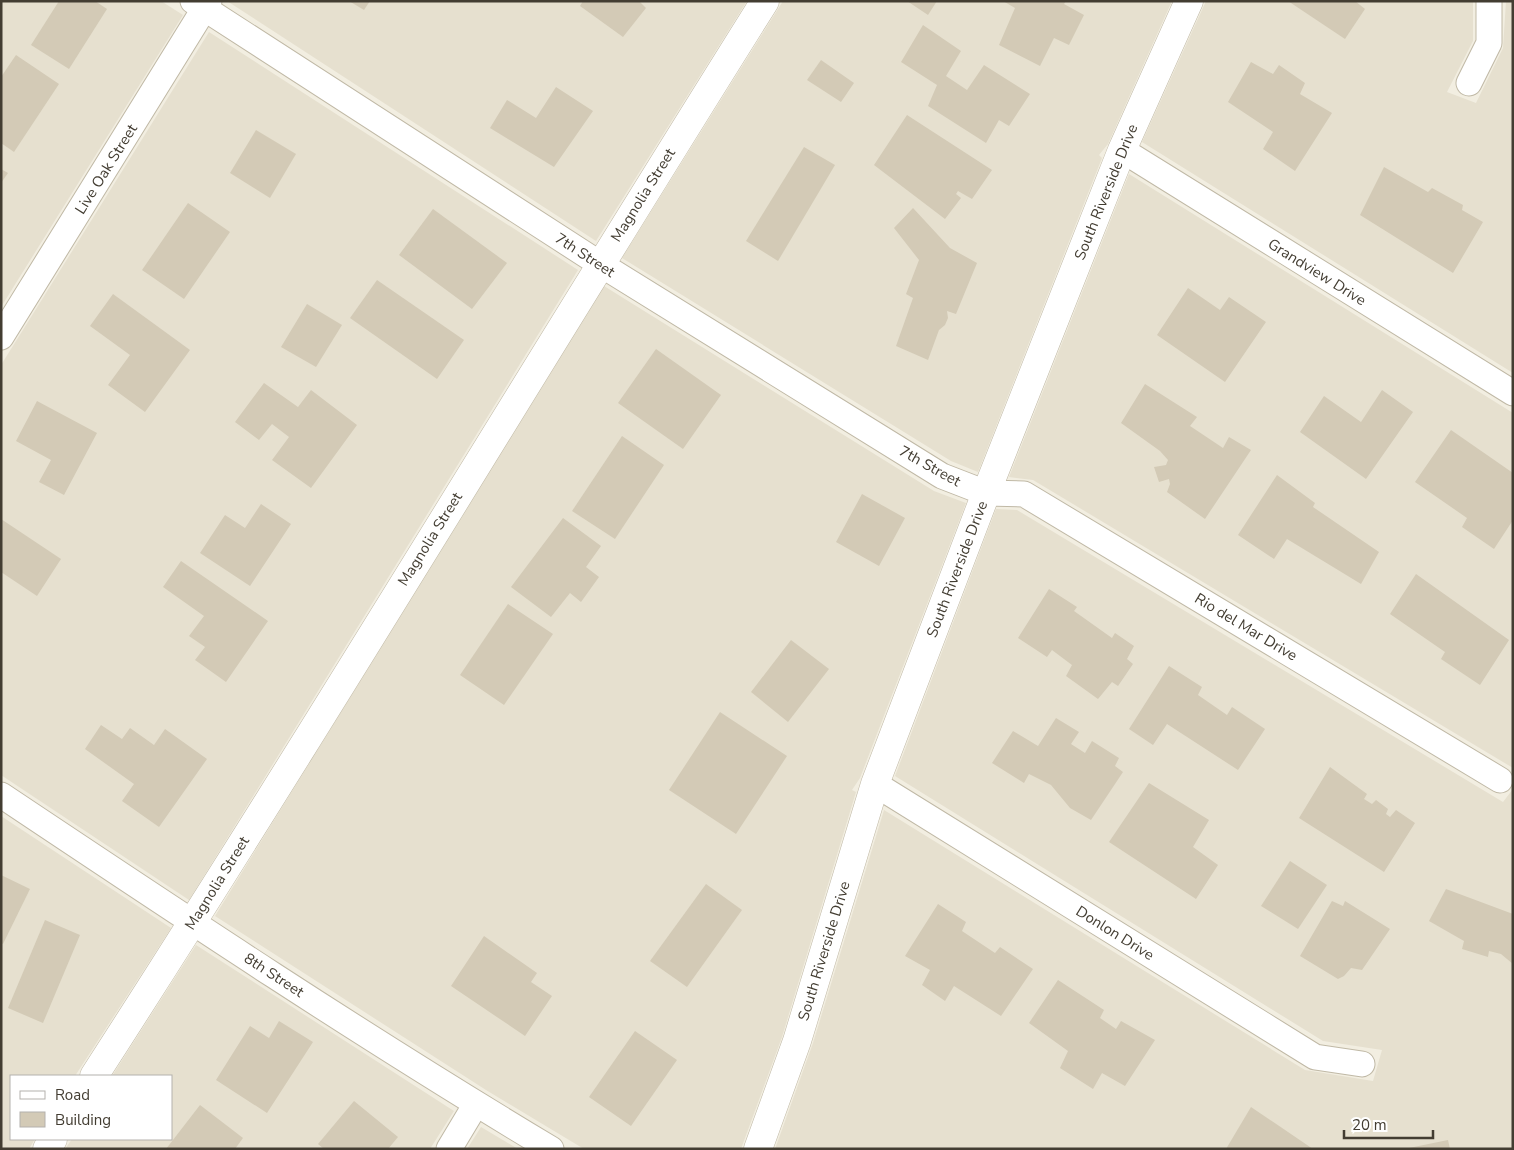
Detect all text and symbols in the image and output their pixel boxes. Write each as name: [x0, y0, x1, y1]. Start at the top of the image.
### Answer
street label: Live Oak Street: [70, 119, 142, 218]
street label: South Riverside Drive: [1070, 121, 1142, 263]
street label: Magnolia Street: [606, 144, 680, 246]
street label: 7th Street: [551, 228, 619, 282]
street label: Grandview Drive: [1264, 234, 1370, 310]
street label: 7th Street: [896, 441, 965, 491]
street label: Magnolia Street: [393, 488, 467, 590]
street label: South Riverside Drive: [922, 498, 992, 640]
street label: Rio del Mar Drive: [1191, 588, 1301, 666]
street label: Magnolia Street: [180, 832, 254, 934]
street label: South Riverside Drive: [793, 879, 855, 1023]
street label: Donlon Drive: [1072, 901, 1158, 965]
street label: 8th Street: [240, 948, 308, 1002]
legend: [10, 1075, 172, 1140]
text: Road: [55, 1085, 90, 1105]
scale bar: [1344, 1108, 1433, 1140]
text: Building: [55, 1110, 111, 1130]
text: 20 m: [1352, 1115, 1387, 1135]

